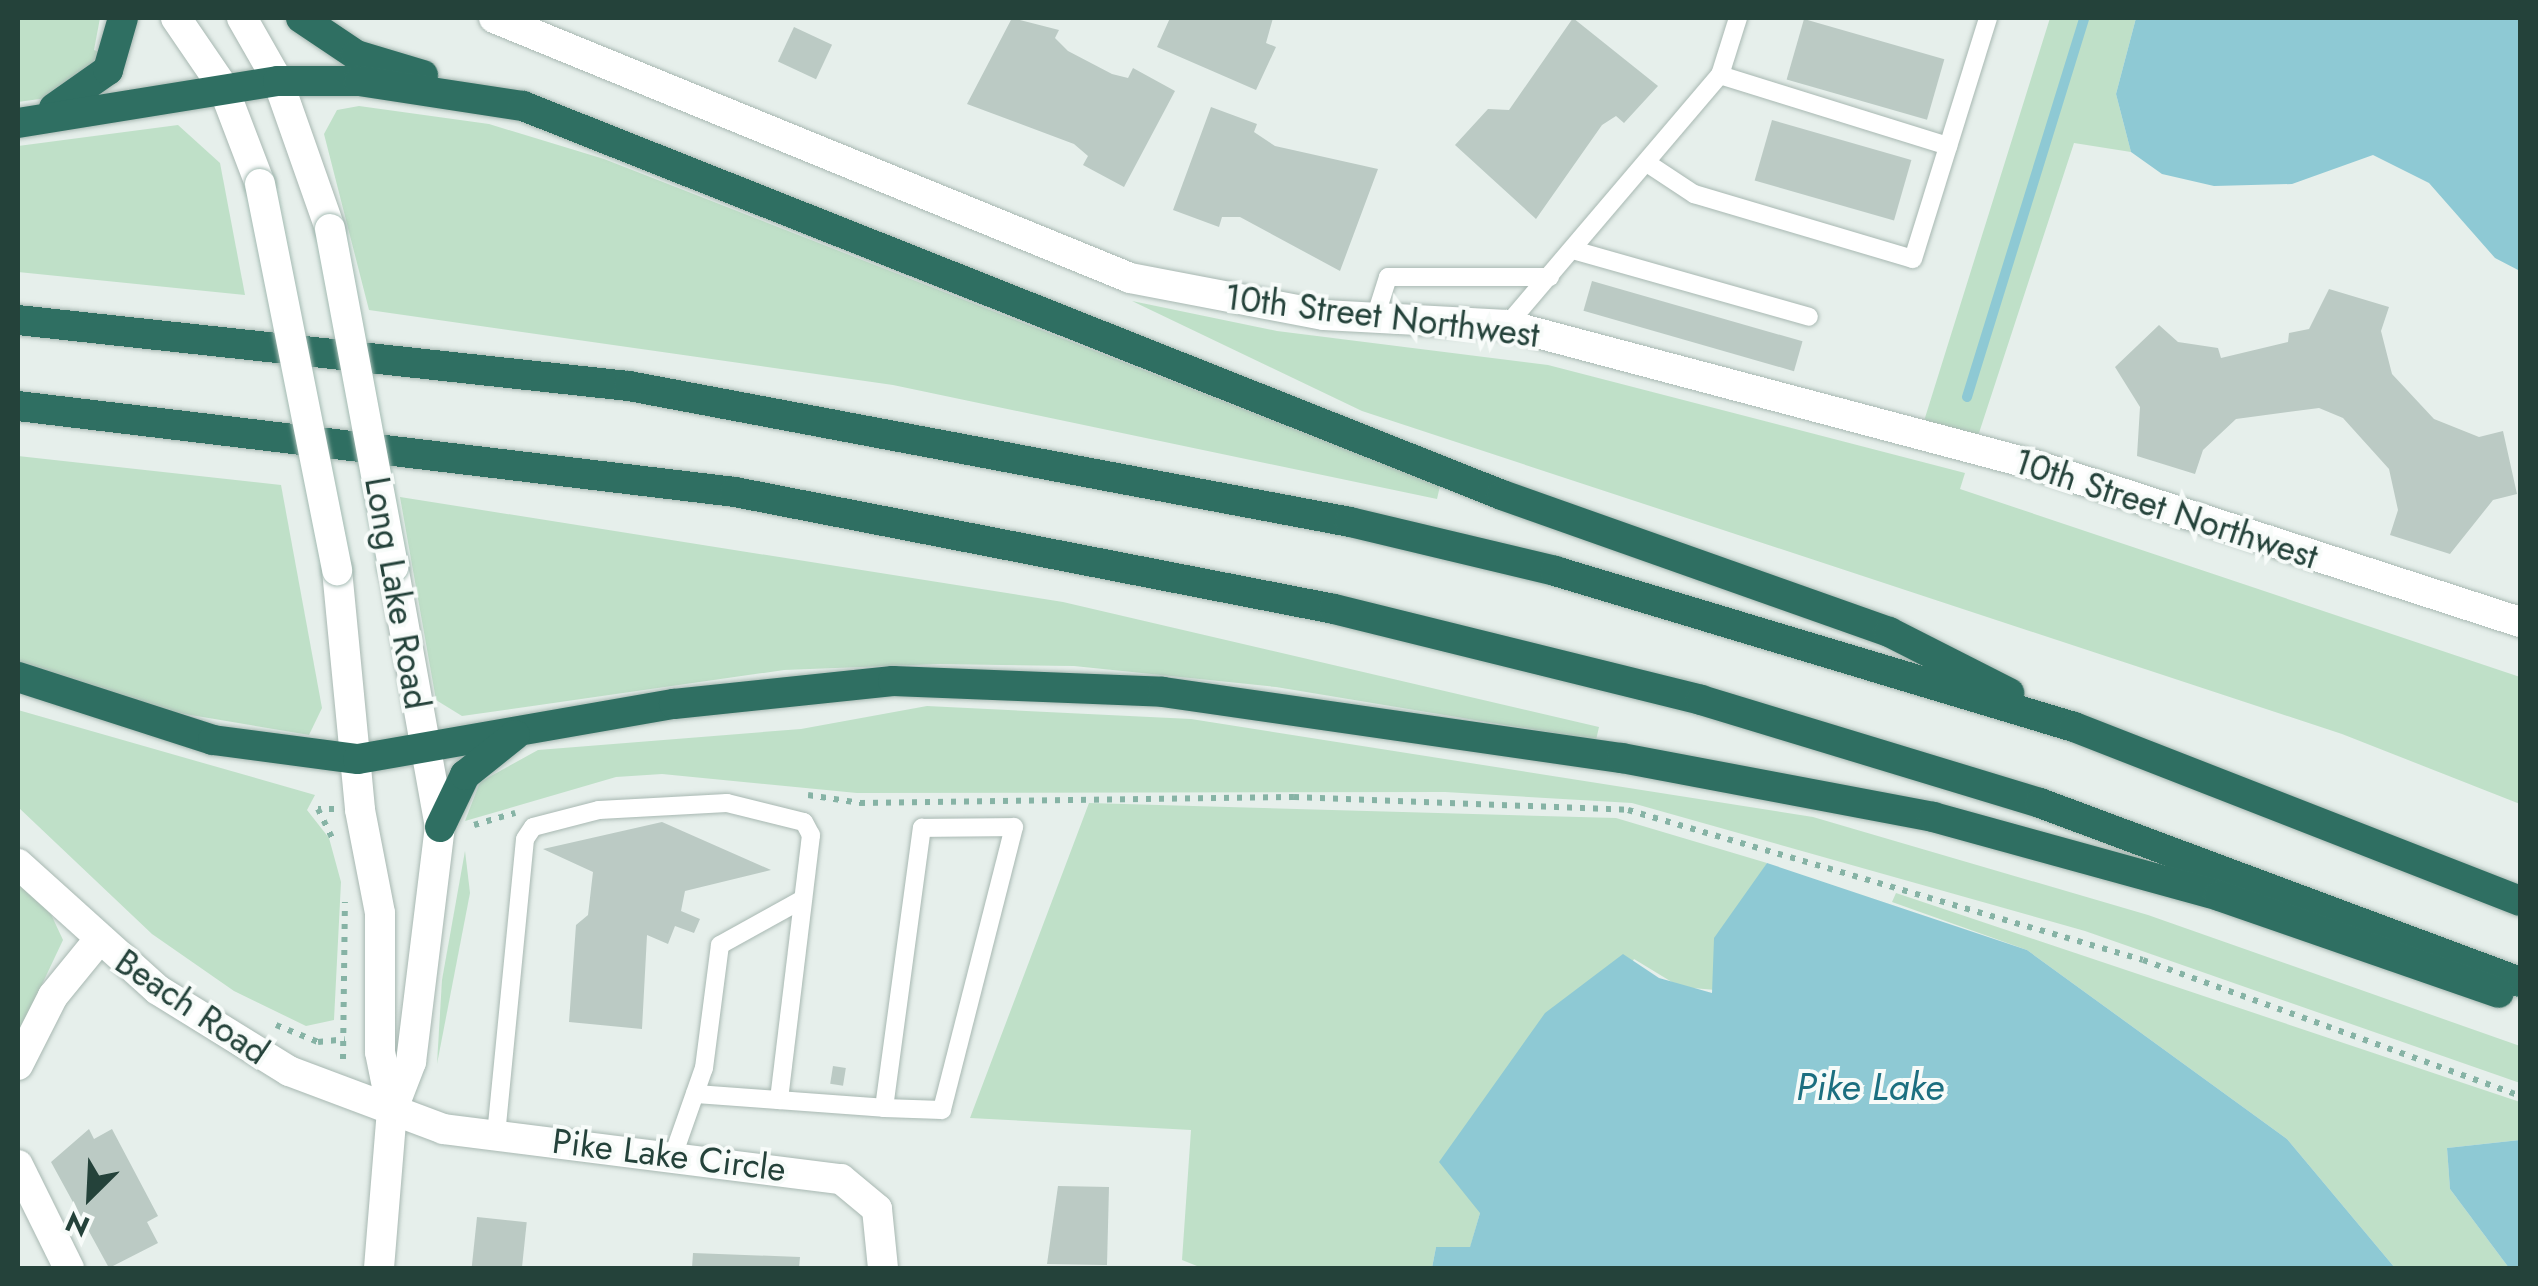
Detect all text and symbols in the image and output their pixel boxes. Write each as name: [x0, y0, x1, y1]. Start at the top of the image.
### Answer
street label: 10th Street Northwest: [1222, 276, 1542, 356]
street label: 10th Street Northwest: [2009, 440, 2323, 578]
street label: Long Lake Road: [356, 474, 438, 712]
street label: Beach Road: [108, 941, 276, 1073]
water label: Pike Lake: [1796, 1064, 1944, 1110]
street label: Pike Lake Circle: [550, 1120, 788, 1190]
north arrow: [40, 1146, 140, 1246]
text: N: [59, 1201, 96, 1247]

